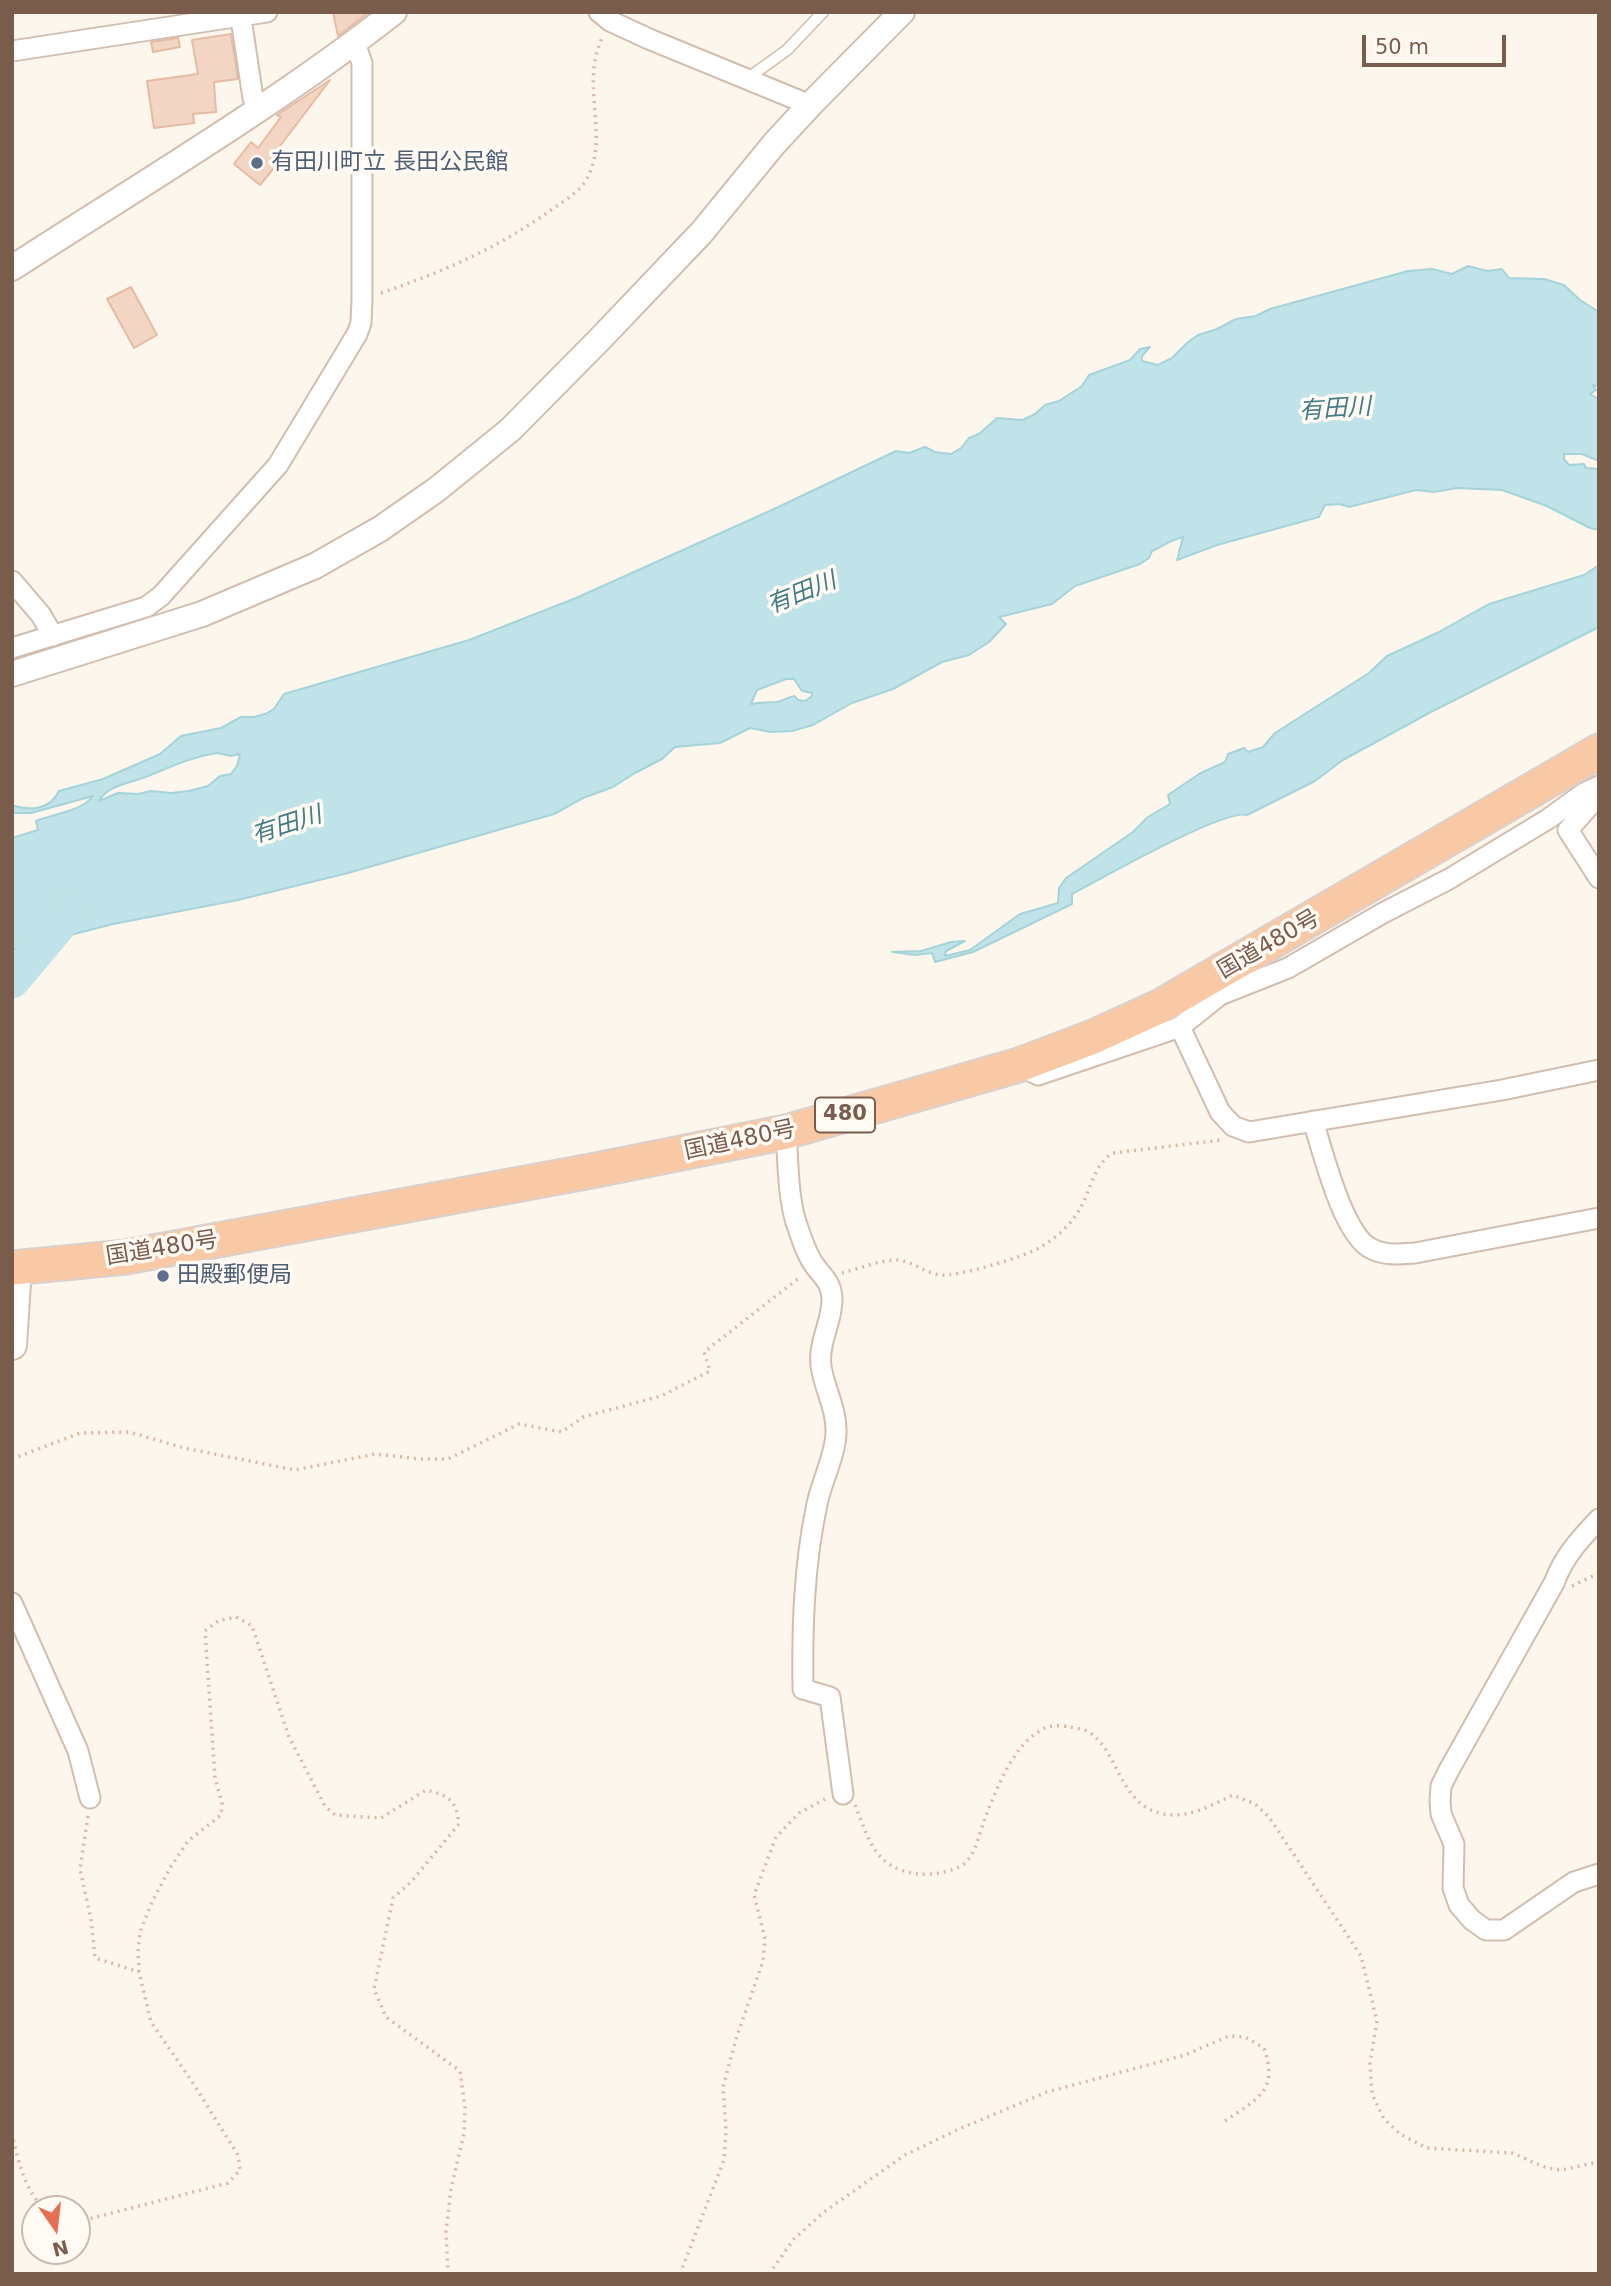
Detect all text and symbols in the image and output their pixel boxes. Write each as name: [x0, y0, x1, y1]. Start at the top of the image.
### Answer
scale bar: [1366, 21, 1510, 65]
text: 50 m: [1375, 35, 1429, 59]
place label: 有田川町立 長田公民館: [271, 149, 508, 177]
marker: 有田川町立 長田公民館: [249, 155, 265, 171]
water label: 有田川: [1298, 393, 1372, 427]
water label: 有田川: [763, 567, 841, 621]
water label: 有田川: [248, 801, 326, 851]
street label: 国道480号: [1213, 905, 1325, 985]
road number: 480: [815, 1098, 875, 1132]
street label: 国道480号: [682, 1116, 798, 1166]
street label: 国道480号: [104, 1227, 220, 1271]
place label: 田殿郵便局: [177, 1262, 292, 1290]
marker: 田殿郵便局: [155, 1268, 171, 1284]
north arrow: [21, 2195, 91, 2265]
text: N: [50, 2236, 71, 2261]

